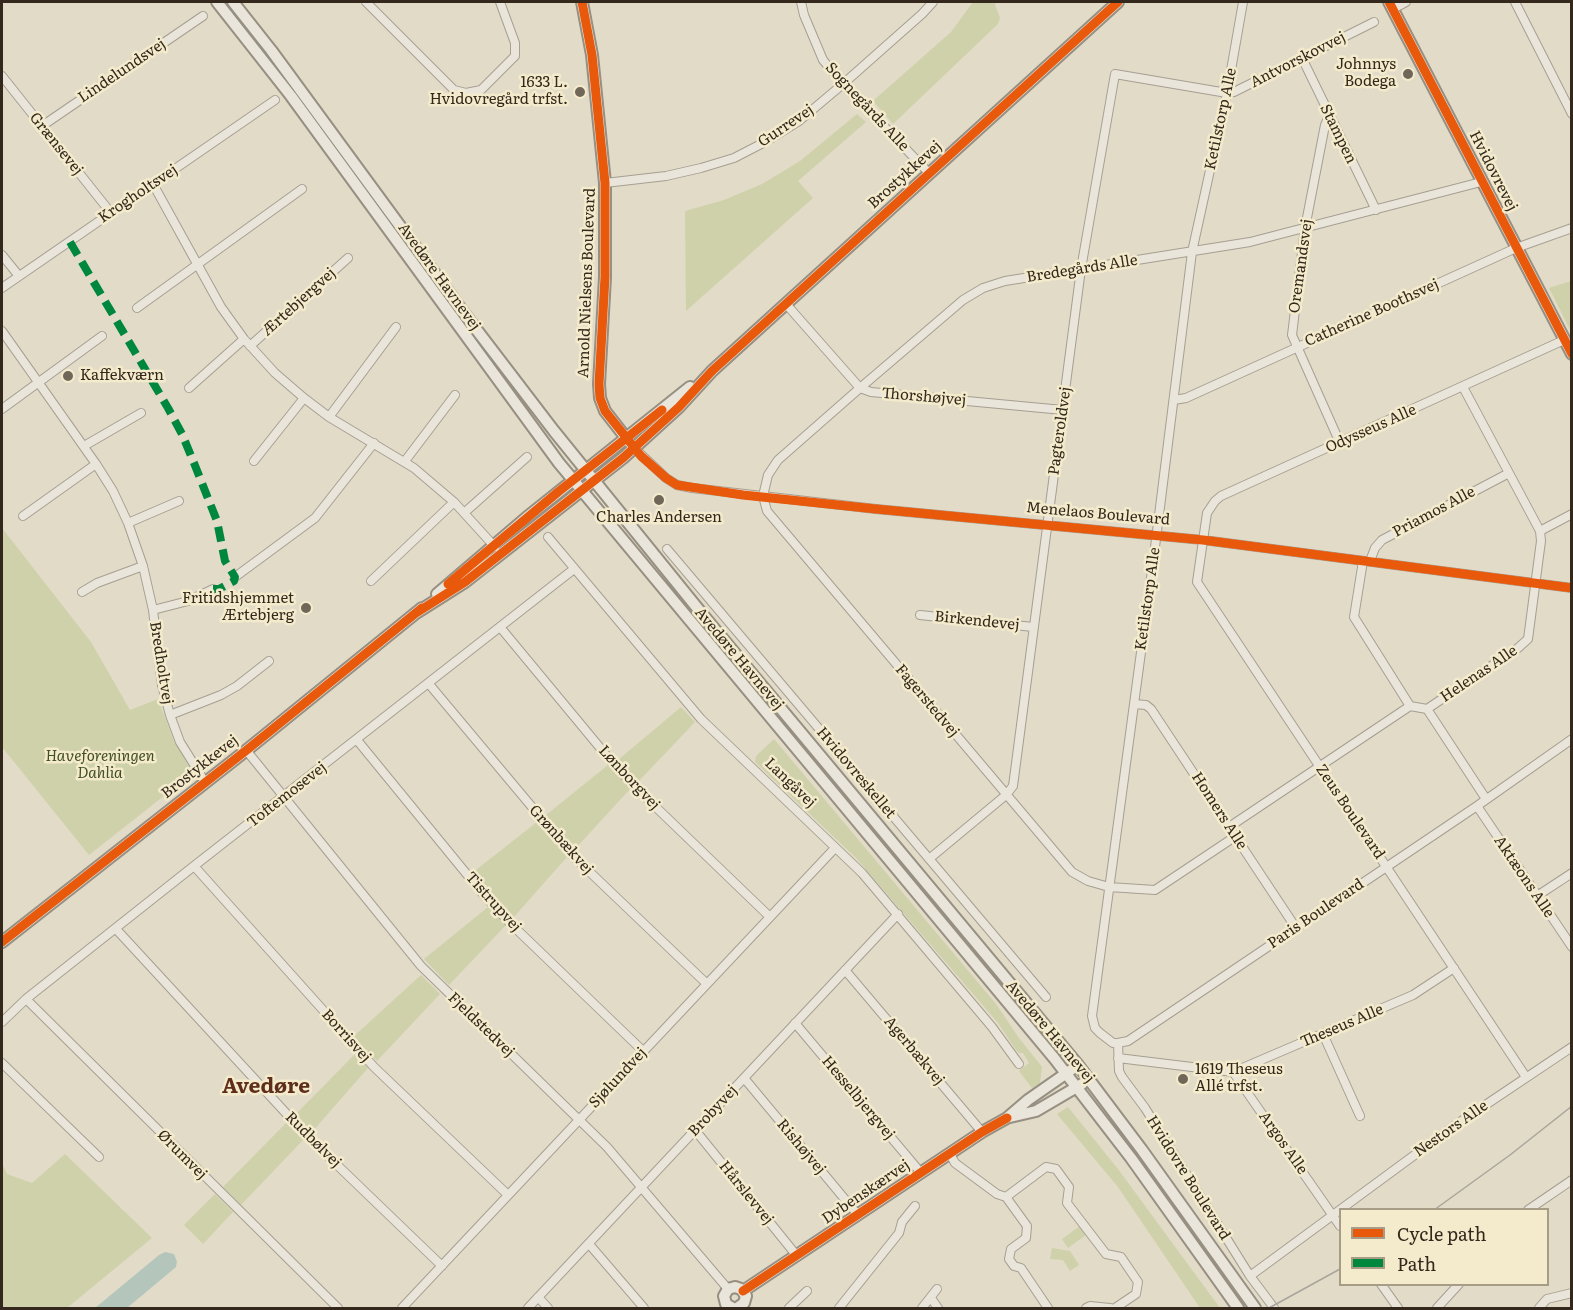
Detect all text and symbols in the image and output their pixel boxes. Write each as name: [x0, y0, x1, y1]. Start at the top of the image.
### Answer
street label: Antvorskovvej: [1247, 28, 1349, 92]
street label: Lindelundsvej: [75, 35, 169, 107]
place label: Johnnys Bodega: [1336, 56, 1396, 91]
street label: Sognegårds Alle: [821, 59, 913, 155]
street label: Ketilstorp Alle: [1201, 66, 1241, 172]
marker: Johnnys Bodega: [1401, 67, 1415, 81]
place label: 1633 L. Hvidovregård trfst.: [429, 74, 568, 109]
marker: 1633 L. Hvidovregård trfst.: [573, 85, 587, 99]
street label: Gurrevej: [755, 101, 817, 151]
street label: Stampen: [1316, 101, 1360, 167]
street label: Grænsevej: [25, 109, 87, 179]
street label: Hvidovrevej: [1465, 128, 1521, 214]
street label: Brostykkevej: [864, 137, 946, 213]
street label: Krogholtsvej: [95, 161, 181, 227]
street label: Arnold Nielsens Boulevard: [575, 188, 599, 378]
street label: Oremandsvej: [1285, 218, 1317, 314]
street label: Avedøre Havnevej: [394, 220, 484, 334]
street label: Bredegårds Alle: [1025, 251, 1139, 287]
street label: Ærtebjergvej: [258, 264, 340, 340]
street label: Catherine Boothsvej: [1302, 275, 1442, 351]
place label: Kaffekværn: [80, 367, 164, 385]
marker: Kaffekværn: [61, 369, 75, 383]
street label: Thorshøjvej: [881, 384, 967, 410]
street label: Pagteroldvej: [1045, 386, 1075, 476]
street label: Odysseus Alle: [1323, 401, 1419, 457]
street label: Priamos Alle: [1390, 483, 1478, 541]
marker: Charles Andersen: [652, 493, 666, 507]
street label: Menelaos Boulevard: [1025, 499, 1171, 529]
place label: Charles Andersen: [596, 509, 722, 527]
street label: Ketilstorp Alle: [1132, 546, 1164, 652]
place label: Fritidshjemmet Ærtebjerg: [182, 590, 294, 625]
marker: Fritidshjemmet Ærtebjerg: [299, 601, 313, 615]
street label: Avedøre Havnevej: [691, 604, 787, 714]
street label: Birkendevej: [933, 608, 1021, 634]
street label: Bredholtvej: [146, 620, 176, 706]
street label: Helenas Alle: [1437, 642, 1521, 706]
street label: Fagerstedvej: [891, 661, 963, 741]
street label: Hvidovreskellet: [813, 724, 899, 822]
street label: Brostykkevej: [158, 731, 242, 803]
street label: Lønborgvej: [595, 742, 663, 814]
park label: Haveforeningen Dahlia: [45, 748, 155, 783]
street label: Langåvej: [761, 754, 819, 812]
street label: Toftemosevej: [244, 758, 330, 832]
street label: Zeus Boulevard: [1312, 761, 1388, 863]
street label: Homers Alle: [1187, 769, 1251, 853]
street label: Grønbækvej: [525, 802, 597, 878]
street label: Aktæons Alle: [1490, 833, 1558, 921]
street label: Tistrupvej: [461, 868, 525, 936]
street label: Paris Boulevard: [1264, 875, 1368, 953]
street label: Avedøre Havnevej: [1002, 977, 1098, 1087]
street label: Fjeldstedvej: [444, 989, 518, 1061]
street label: Theseus Alle: [1298, 1000, 1386, 1052]
street label: Borrisvej: [317, 1006, 375, 1066]
street label: Agerbækvej: [880, 1013, 948, 1089]
street label: Sjølundvej: [586, 1044, 650, 1112]
street label: Hesselbjergvej: [818, 1052, 898, 1144]
place label: 1619 Theseus Allé trfst.: [1195, 1061, 1283, 1096]
marker: 1619 Theseus Allé trfst.: [1176, 1072, 1190, 1086]
district label: Avedøre: [222, 1074, 310, 1100]
street label: Brobyvej: [685, 1082, 741, 1140]
street label: Nestors Alle: [1411, 1097, 1491, 1161]
street label: Rudbølvej: [281, 1108, 345, 1172]
street label: Argos Alle: [1255, 1108, 1311, 1178]
street label: Hvidovre Boulevard: [1142, 1112, 1234, 1244]
street label: Rishøjvej: [773, 1116, 829, 1178]
street label: Ørumvej: [153, 1126, 211, 1184]
street label: Dybenskærvej: [819, 1156, 913, 1228]
street label: Hårslevvej: [715, 1158, 777, 1228]
legend: [1339, 1208, 1549, 1286]
text: Cycle path: [1397, 1220, 1486, 1247]
text: Path: [1397, 1250, 1436, 1277]

